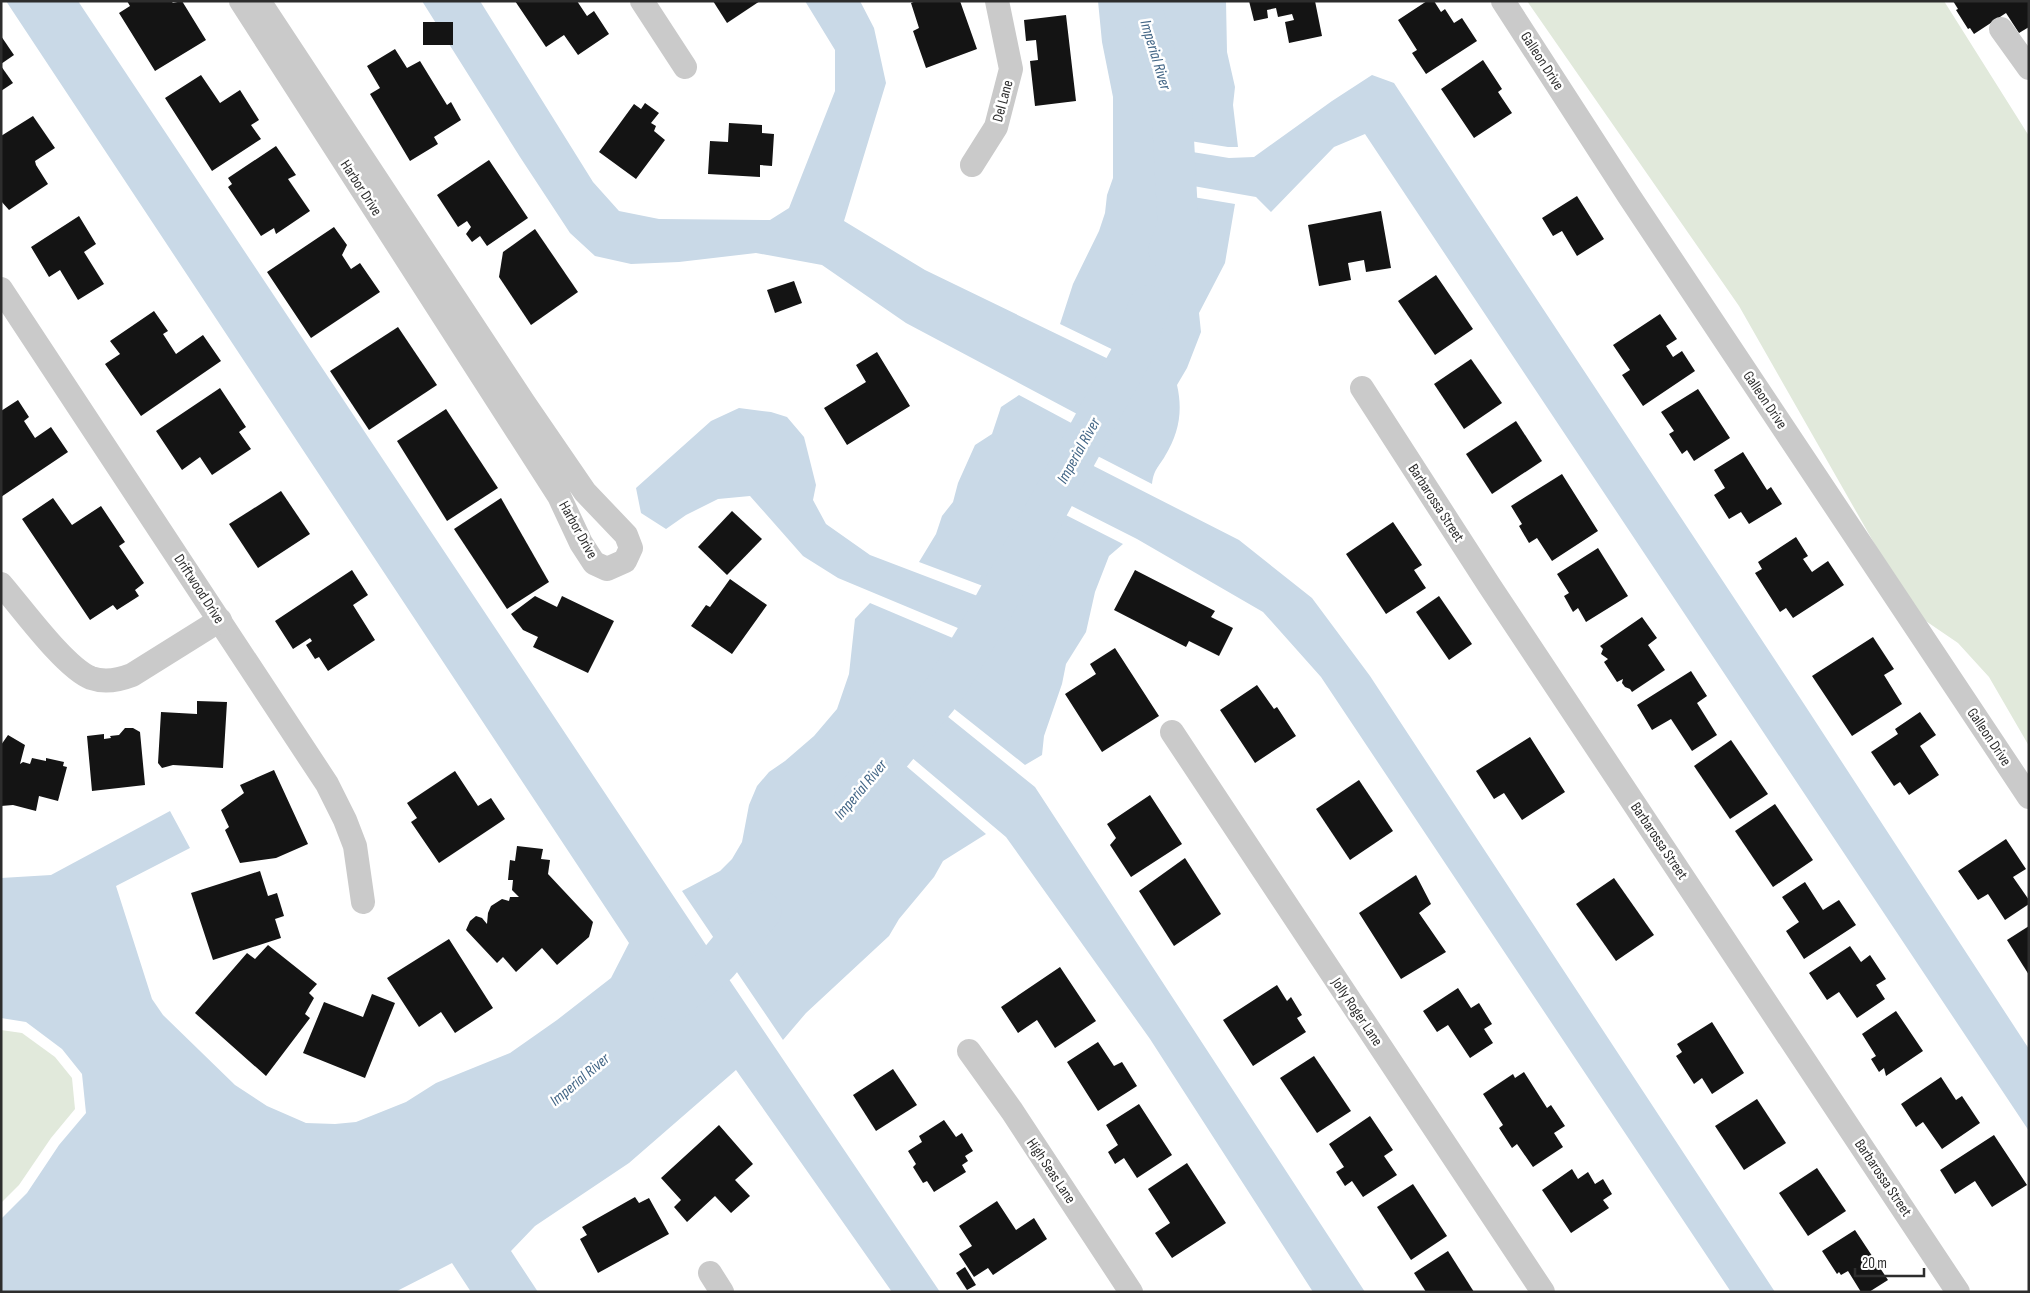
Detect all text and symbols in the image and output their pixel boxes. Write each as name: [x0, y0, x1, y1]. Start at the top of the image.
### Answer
water label: Imperial River: [1135, 18, 1175, 93]
street label: Galleon Drive: [1516, 28, 1568, 94]
street label: Del Lane: [988, 78, 1018, 124]
street label: Harbor Drive: [336, 156, 386, 220]
street label: Galleon Drive: [1739, 367, 1791, 433]
water label: Imperial River: [1053, 414, 1105, 487]
street label: Barbarossa Street: [1404, 460, 1469, 546]
street label: Harbor Drive: [554, 498, 602, 562]
street label: Driftwood Drive: [170, 551, 228, 627]
street label: Galleon Drive: [1963, 704, 2015, 770]
water label: Imperial River: [831, 756, 892, 824]
street label: Barbarossa Street: [1626, 799, 1692, 884]
street label: Jolly Roger Lane: [1327, 973, 1387, 1050]
water label: Imperial River: [546, 1049, 614, 1110]
street label: High Seas Lane: [1022, 1135, 1080, 1207]
street label: Barbarossa Street: [1850, 1136, 1916, 1221]
scale bar: [1855, 1246, 1924, 1278]
text: 20 m: [1862, 1254, 1887, 1273]

